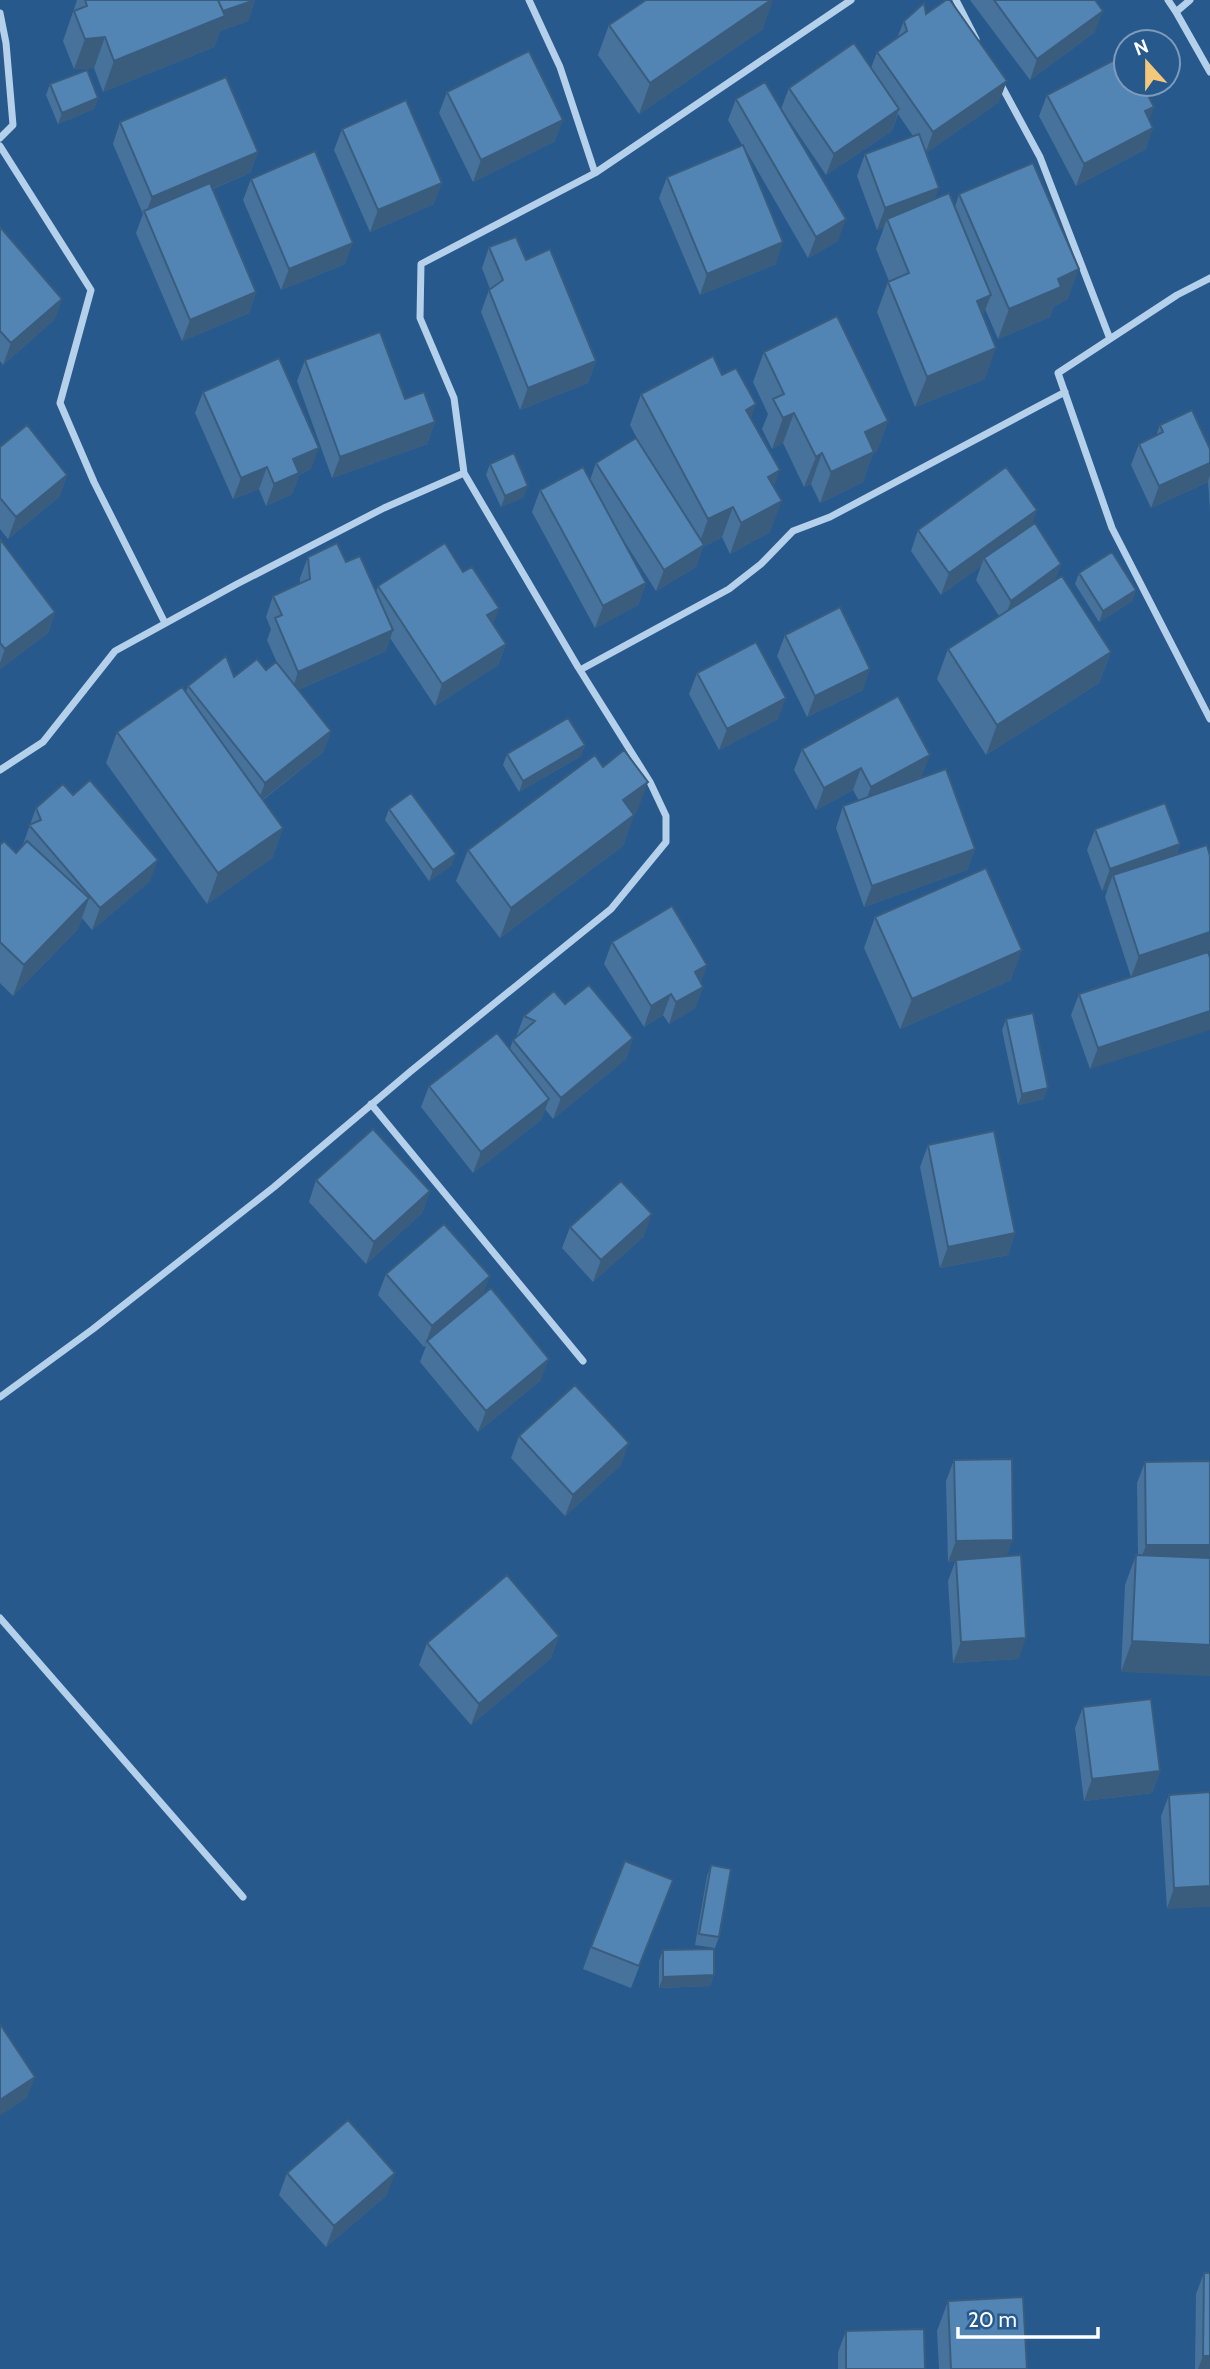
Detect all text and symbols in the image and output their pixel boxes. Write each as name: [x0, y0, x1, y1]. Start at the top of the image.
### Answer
north arrow: [1112, 28, 1182, 98]
text: N: [1131, 34, 1151, 61]
scale bar: [958, 2296, 1098, 2340]
text: 20 m: [968, 2307, 1017, 2332]

